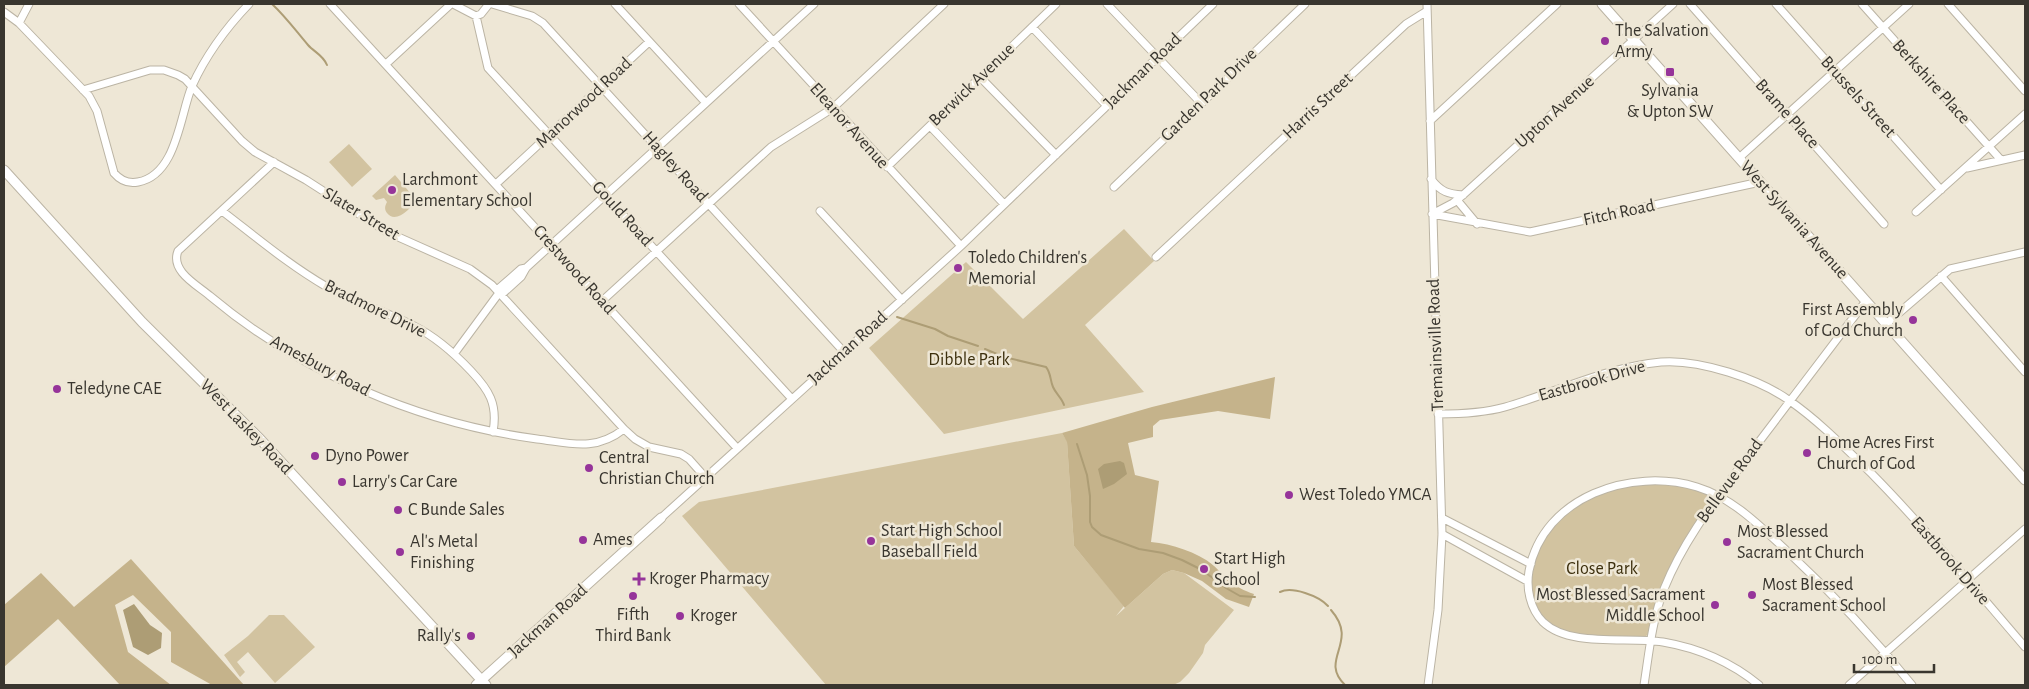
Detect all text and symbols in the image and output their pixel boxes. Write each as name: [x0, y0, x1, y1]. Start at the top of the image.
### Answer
place label: The Salvation Army: [1615, 22, 1709, 61]
street label: Jackman Road: [1101, 30, 1185, 112]
marker: The Salvation Army: [1599, 35, 1611, 47]
street label: Berkshire Place: [1889, 36, 1973, 128]
street label: Berwick Avenue: [926, 40, 1018, 130]
street label: Garden Park Drive: [1157, 45, 1261, 145]
street label: Brussels Street: [1817, 53, 1899, 141]
street label: Manorwood Road: [533, 54, 635, 152]
marker: Sylvania & Upton SW: [1664, 66, 1676, 78]
street label: Harris Street: [1280, 69, 1357, 143]
street label: Upton Avenue: [1512, 72, 1598, 152]
street label: Brame Place: [1751, 76, 1823, 152]
street label: Eleanor Avenue: [806, 80, 892, 172]
place label: Sylvania & Upton SW: [1627, 82, 1713, 121]
street label: Hagley Road: [639, 128, 711, 206]
street label: West Sylvania Avenue: [1736, 157, 1852, 283]
place label: Larchmont Elementary School: [402, 171, 533, 210]
street label: Gould Road: [588, 178, 656, 250]
street label: Slater Street: [319, 184, 403, 244]
marker: Larchmont Elementary School: [386, 184, 398, 196]
street label: Fitch Road: [1582, 197, 1656, 229]
street label: Crestwood Road: [529, 222, 619, 318]
place label: Toledo Children's Memorial: [968, 249, 1087, 288]
marker: Toledo Children's Memorial: [952, 262, 964, 274]
street label: Bradmore Drive: [321, 277, 429, 341]
street label: Tremainsville Road: [1425, 278, 1447, 412]
place label: First Assembly of God Church: [1802, 301, 1903, 340]
street label: Jackman Road: [805, 308, 891, 388]
marker: First Assembly of God Church: [1907, 314, 1919, 326]
street label: Amesbury Road: [267, 332, 373, 400]
park label: Dibble Park: [928, 351, 1010, 369]
street label: Eastbrook Drive: [1537, 357, 1647, 405]
street label: West Laskey Road: [196, 376, 296, 478]
place label: Teledyne CAE: [67, 380, 162, 398]
marker: Teledyne CAE: [51, 383, 63, 395]
place label: Home Acres First Church of God: [1817, 434, 1934, 473]
street label: Bellevue Road: [1694, 436, 1766, 526]
place label: Dyno Power: [325, 447, 409, 465]
marker: Home Acres First Church of God: [1801, 447, 1813, 459]
place label: Central Christian Church: [599, 449, 715, 488]
marker: Dyno Power: [309, 450, 321, 462]
marker: Central Christian Church: [583, 462, 595, 474]
place label: Larry's Car Care: [352, 473, 458, 491]
marker: Larry's Car Care: [336, 476, 348, 488]
place label: West Toledo YMCA: [1299, 486, 1432, 504]
marker: West Toledo YMCA: [1283, 489, 1295, 501]
place label: C Bunde Sales: [408, 501, 505, 519]
marker: C Bunde Sales: [392, 504, 404, 516]
street label: Eastbrook Drive: [1907, 514, 1993, 608]
place label: Start High School Baseball Field: [881, 522, 1002, 561]
place label: Most Blessed Sacrament Church: [1737, 523, 1864, 562]
place label: Ames: [593, 531, 633, 549]
place label: Al's Metal Finishing: [410, 533, 478, 572]
marker: Ames: [577, 534, 589, 546]
marker: Start High School Baseball Field: [865, 535, 877, 547]
marker: Most Blessed Sacrament Church: [1721, 536, 1733, 548]
marker: Al's Metal Finishing: [394, 546, 406, 558]
place label: Start High School: [1214, 550, 1286, 589]
park label: Close Park: [1566, 560, 1639, 578]
marker: Start High School: [1198, 563, 1210, 575]
place label: Kroger Pharmacy: [649, 570, 769, 588]
marker: Kroger Pharmacy: [633, 573, 645, 585]
place label: Most Blessed Sacrament School: [1762, 576, 1886, 615]
street label: Jackman Road: [505, 581, 591, 661]
place label: Most Blessed Sacrament Middle School: [1536, 586, 1705, 625]
marker: Most Blessed Sacrament School: [1746, 589, 1758, 601]
marker: Fifth Third Bank: [627, 590, 639, 602]
marker: Most Blessed Sacrament Middle School: [1709, 599, 1721, 611]
place label: Fifth Third Bank: [595, 606, 672, 645]
place label: Kroger: [690, 607, 737, 625]
marker: Kroger: [674, 610, 686, 622]
place label: Rally's: [417, 627, 461, 645]
marker: Rally's: [465, 630, 477, 642]
scale bar: [1854, 642, 1934, 674]
text: 100 m: [1862, 652, 1897, 667]

